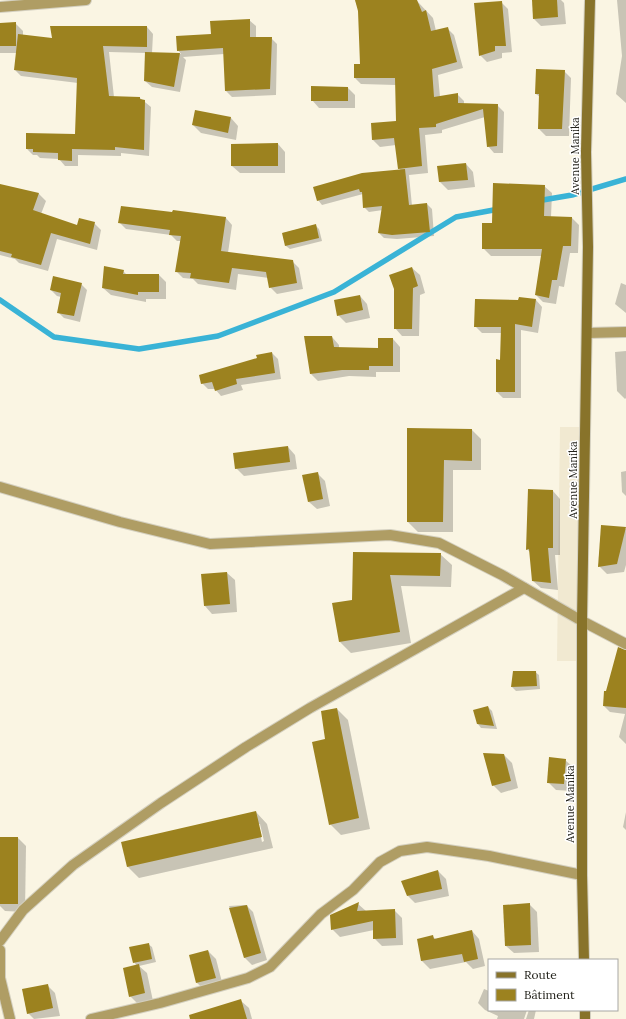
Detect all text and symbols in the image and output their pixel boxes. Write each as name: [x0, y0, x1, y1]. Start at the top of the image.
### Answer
street label: Avenue Manika: [568, 117, 582, 196]
street label: Avenue Manika: [566, 441, 580, 520]
street label: Avenue Manika: [563, 765, 577, 844]
legend: [488, 959, 618, 1011]
text: Route: [524, 967, 557, 982]
text: Bâtiment: [524, 987, 575, 1002]

